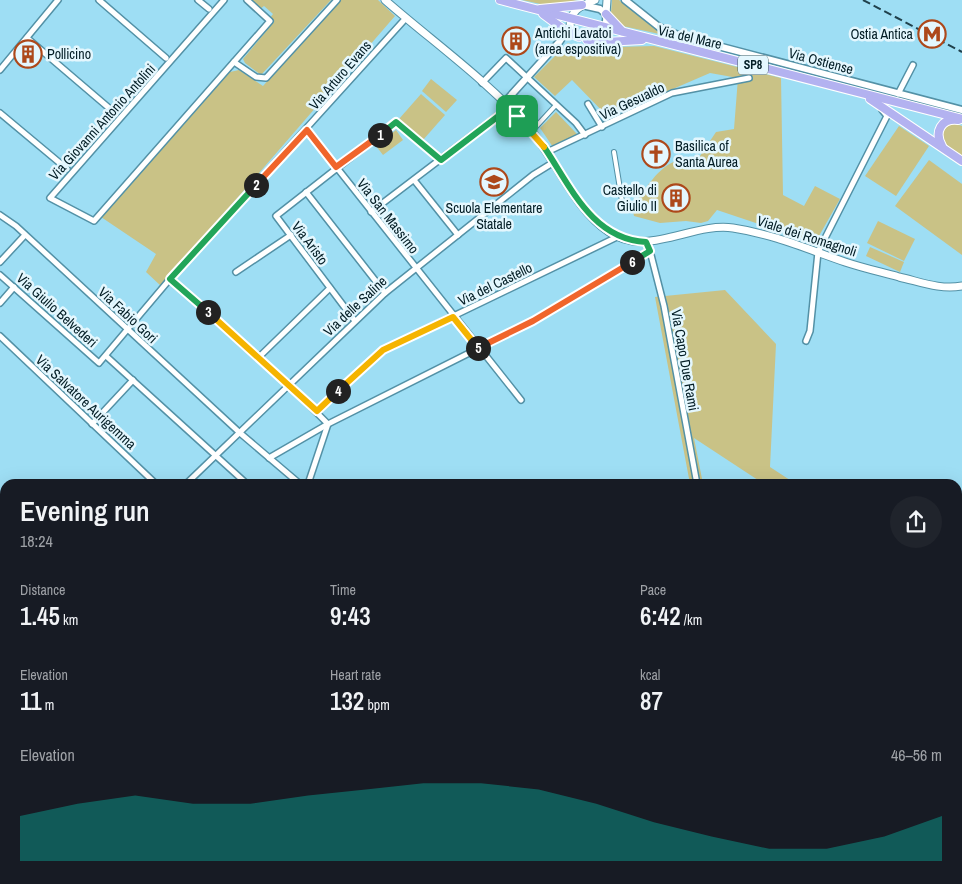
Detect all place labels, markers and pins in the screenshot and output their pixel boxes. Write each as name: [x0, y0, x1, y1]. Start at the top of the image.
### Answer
metro station icon: Ostia Antica: [917, 19, 947, 49]
place label: Antichi Lavatoi (area espositiva): [534, 24, 621, 58]
place label: Ostia Antica: [850, 25, 914, 43]
building icon: Antichi Lavatoi (area espositiva): [501, 26, 531, 56]
building icon: Pollicino: [13, 39, 43, 69]
place label: Pollicino: [47, 45, 91, 63]
pin: [496, 95, 538, 137]
pin: 1: [368, 122, 392, 148]
place label: Basilica of Santa Aurea: [675, 137, 739, 171]
church icon: Basilica of Santa Aurea: [641, 139, 671, 169]
school or university icon: Scuola Elementare Statale: [479, 167, 509, 197]
pin: 2: [244, 172, 268, 198]
place label: Castello di Giulio II: [603, 181, 657, 215]
building icon: Castello di Giulio II: [661, 183, 691, 213]
place label: Scuola Elementare Statale: [446, 199, 543, 233]
pin: 6: [620, 250, 644, 274]
pin: 3: [196, 300, 220, 324]
pin: 5: [466, 336, 490, 360]
pin: 4: [326, 378, 350, 404]

